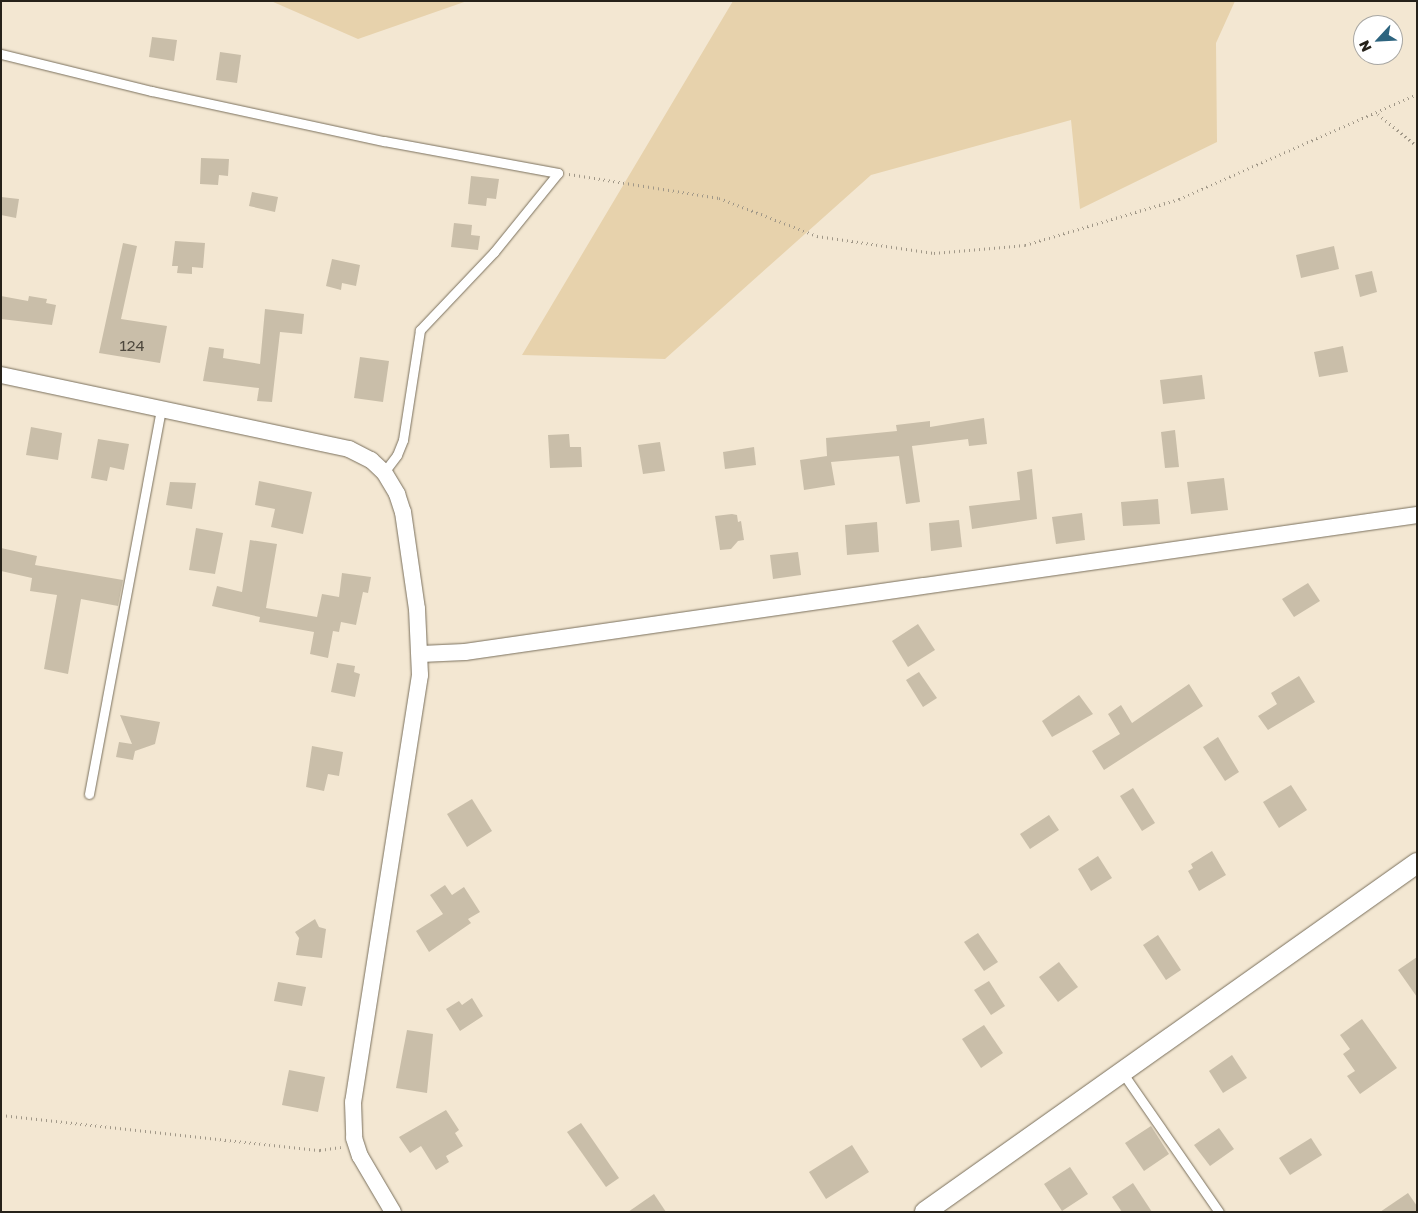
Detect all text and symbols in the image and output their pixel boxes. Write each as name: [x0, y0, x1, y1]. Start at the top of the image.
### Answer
north arrow: [1353, 15, 1403, 65]
text: N: [1355, 38, 1375, 55]
house number: 124: [119, 337, 145, 355]

